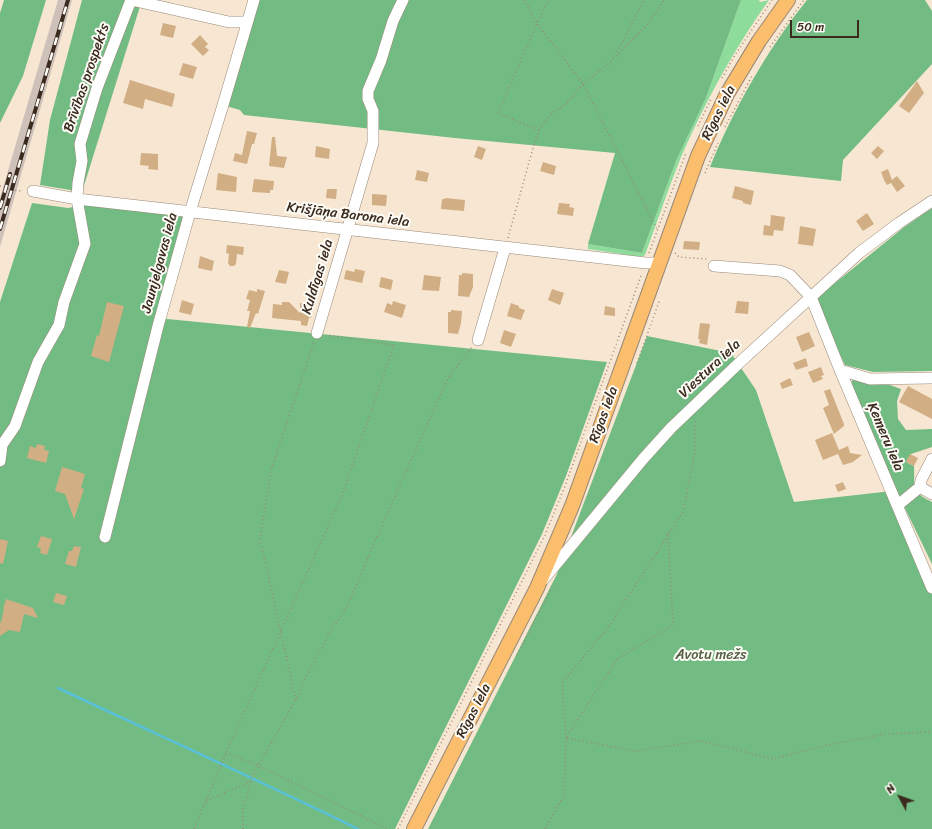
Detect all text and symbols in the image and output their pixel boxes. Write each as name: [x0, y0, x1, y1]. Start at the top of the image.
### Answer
scale bar: [792, 12, 861, 38]
text: 50 m: [797, 16, 824, 38]
street label: Brīvības prospekts: [61, 22, 113, 134]
street label: Rīgas iela: [699, 83, 739, 143]
street label: Krišjāņa Barona iela: [286, 199, 410, 231]
street label: Jaunjelgavas iela: [139, 211, 181, 315]
street label: Kuldīgas iela: [299, 237, 337, 317]
street label: Viestura iela: [676, 336, 744, 402]
street label: Rīgas iela: [586, 385, 622, 445]
street label: Ķemeru iela: [863, 400, 907, 474]
park label: Avotu mežs: [675, 647, 747, 663]
street label: Rīgas iela: [453, 681, 495, 741]
north arrow: [880, 777, 920, 817]
text: N: [881, 780, 900, 798]

